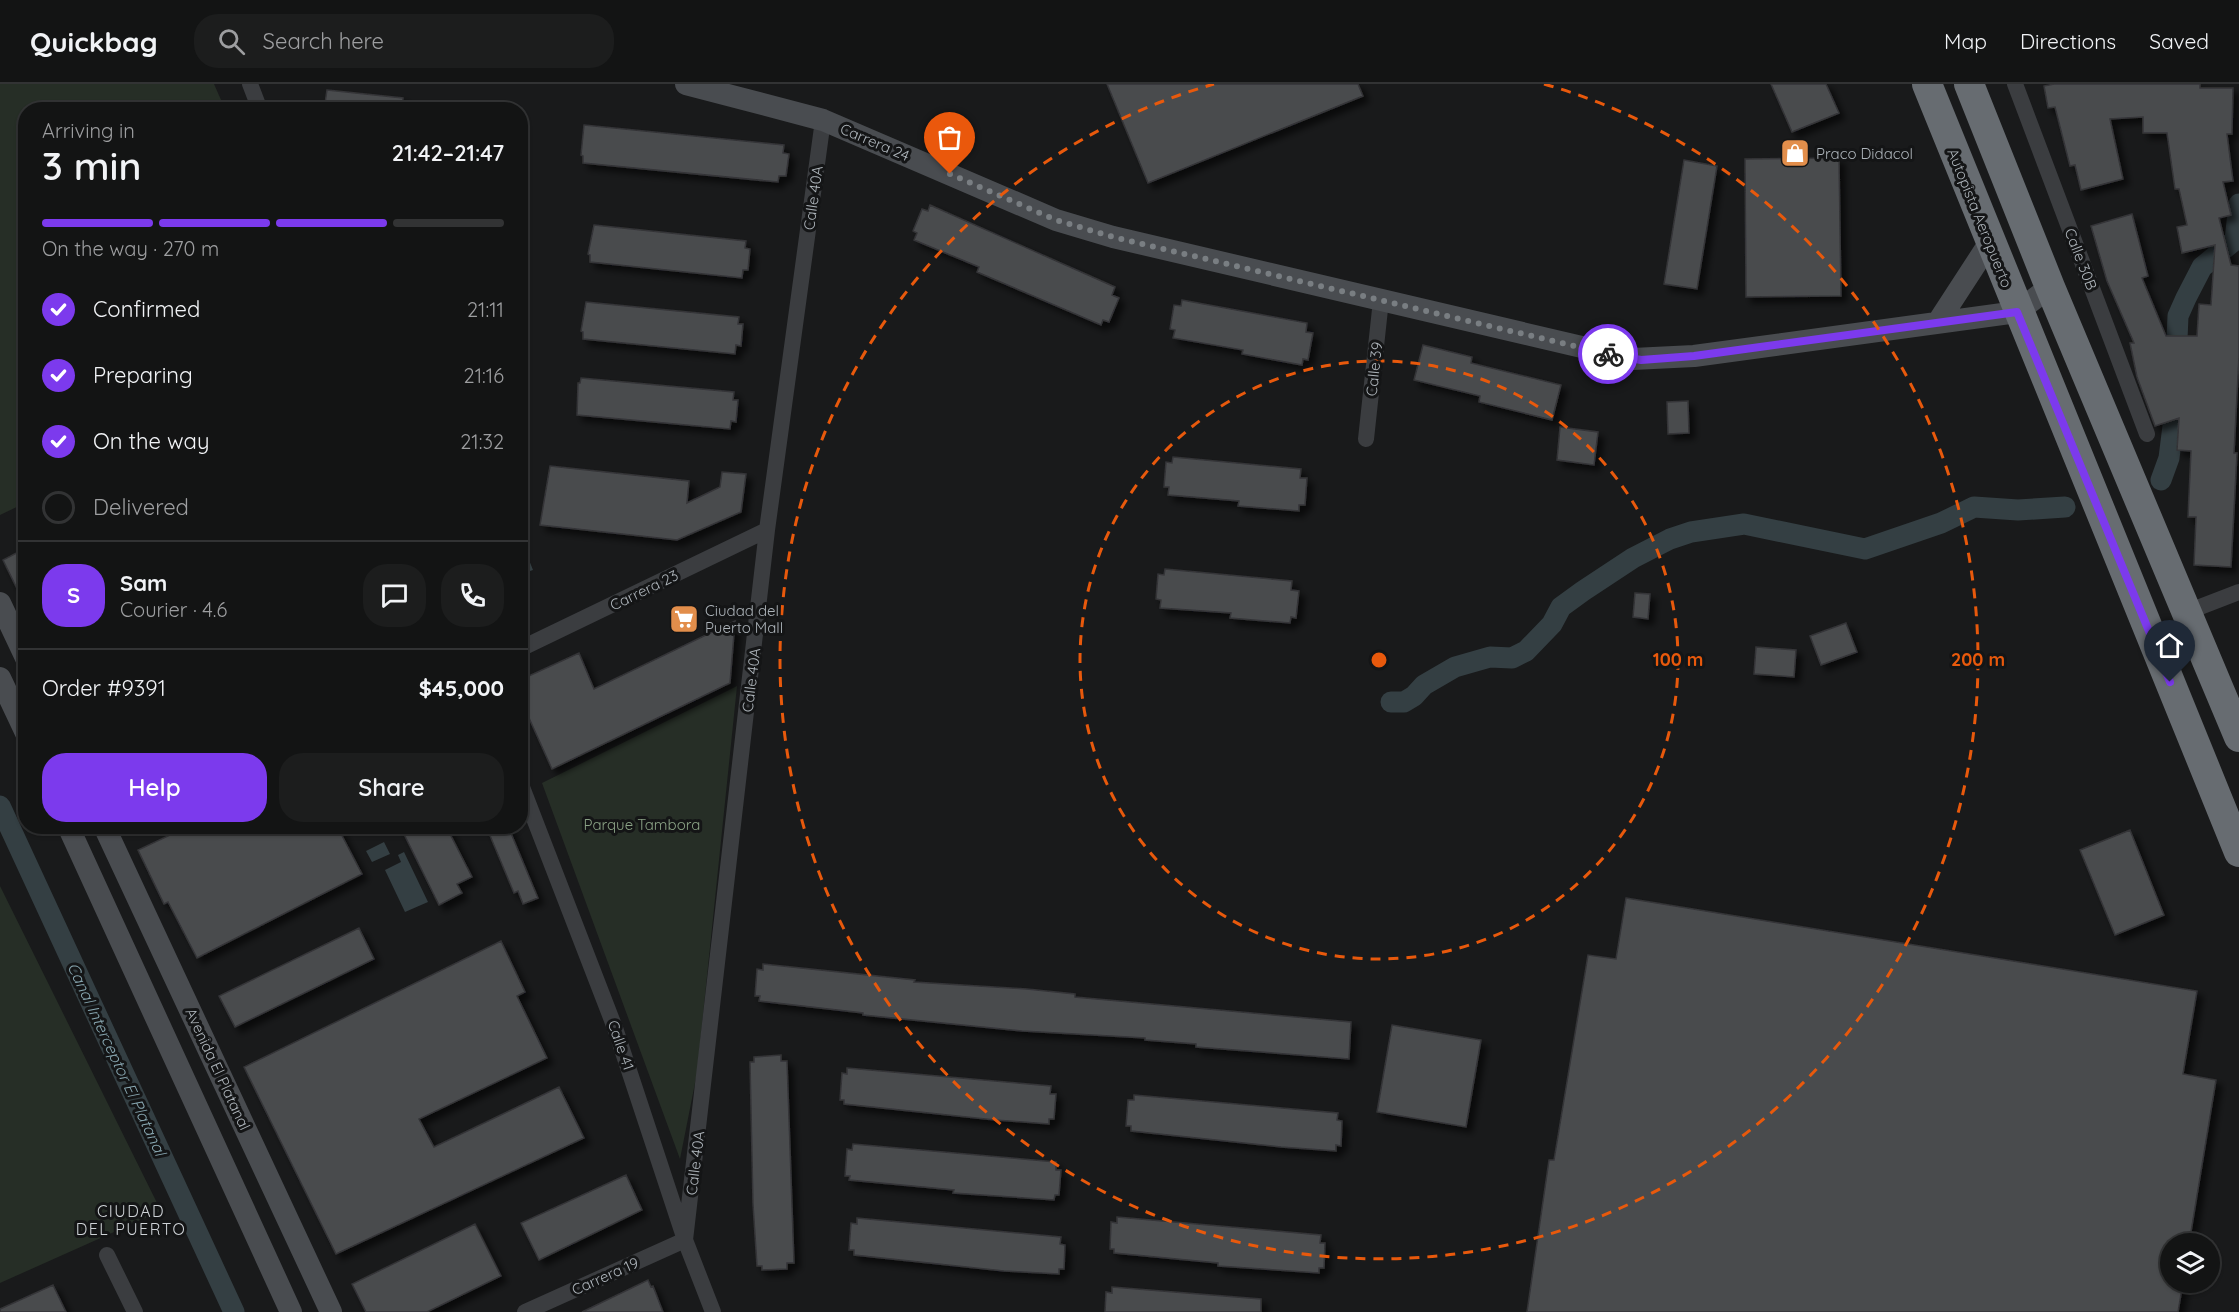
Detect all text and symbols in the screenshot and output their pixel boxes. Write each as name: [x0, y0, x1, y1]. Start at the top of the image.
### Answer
search box: [194, 14, 614, 68]
text: Quickbag: [30, 24, 158, 59]
icon: search: [215, 25, 248, 58]
text: Search here: [263, 27, 384, 55]
text: Map: [1944, 28, 1987, 54]
text: Directions: [2020, 28, 2116, 54]
text: Saved: [2149, 28, 2209, 54]
pin: [924, 112, 975, 174]
text: Arriving in: [42, 118, 135, 143]
street label: Carrera 24: [838, 119, 913, 165]
icon: bag: [933, 121, 966, 154]
shop icon: Praco Didacol: [1779, 137, 1811, 169]
text: 21:42–21:47: [392, 139, 504, 167]
text: 3 min: [42, 141, 141, 190]
place label: Praco Didacol: [1816, 144, 1913, 163]
street label: Autopista Aeropuerto: [1943, 146, 2017, 290]
street label: Calle 40A: [799, 164, 827, 231]
street label: Calle 30B: [2061, 225, 2102, 293]
text: On the way · 270 m: [42, 236, 219, 261]
icon: check: [42, 293, 75, 326]
text: Confirmed: [93, 295, 200, 323]
text: 21:11: [467, 297, 504, 322]
courier: [1578, 324, 1638, 384]
icon: bike: [1592, 338, 1625, 371]
street label: Calle 39: [1362, 341, 1386, 397]
icon: check: [42, 359, 75, 392]
text: Preparing: [93, 361, 193, 389]
text: 21:16: [464, 363, 504, 388]
icon: check: [42, 425, 75, 458]
text: On the way: [93, 427, 209, 455]
text: 21:32: [460, 429, 504, 454]
text: Delivered: [93, 493, 189, 521]
button: chat: [363, 564, 426, 627]
button: phone: [441, 564, 504, 627]
street label: Carrera 23: [607, 565, 681, 615]
text: Sam: [120, 569, 167, 597]
text: S: [67, 581, 80, 609]
text: Courier · 4.6: [120, 597, 227, 622]
place label: Ciudad del Puerto Mall: [705, 601, 783, 637]
supermarket icon: Ciudad del Puerto Mall: [668, 603, 700, 635]
pin: [2144, 620, 2195, 682]
icon: home: [2153, 629, 2186, 662]
street label: Calle 40A: [738, 646, 764, 713]
text: 100 m: [1653, 648, 1703, 671]
text: 200 m: [1951, 648, 2005, 671]
centre of rings: [1369, 650, 1389, 670]
text: Order #9391: [42, 674, 166, 702]
text: $45,000: [419, 674, 504, 702]
button: Help: [42, 753, 267, 822]
button: Share: [279, 753, 504, 822]
park label: Parque Tambora: [584, 815, 700, 834]
water label: Canal Interceptor El Platanal: [63, 959, 172, 1161]
street label: Avenida El Platanal: [181, 1005, 255, 1133]
street label: Calle 41: [604, 1018, 638, 1072]
street label: Calle 40A: [682, 1129, 708, 1196]
district label: CIUDAD DEL PUERTO: [76, 1201, 186, 1239]
map controls: [2160, 1233, 2220, 1293]
button: layers: [2160, 1233, 2220, 1293]
street label: Carrera 19: [569, 1253, 641, 1299]

